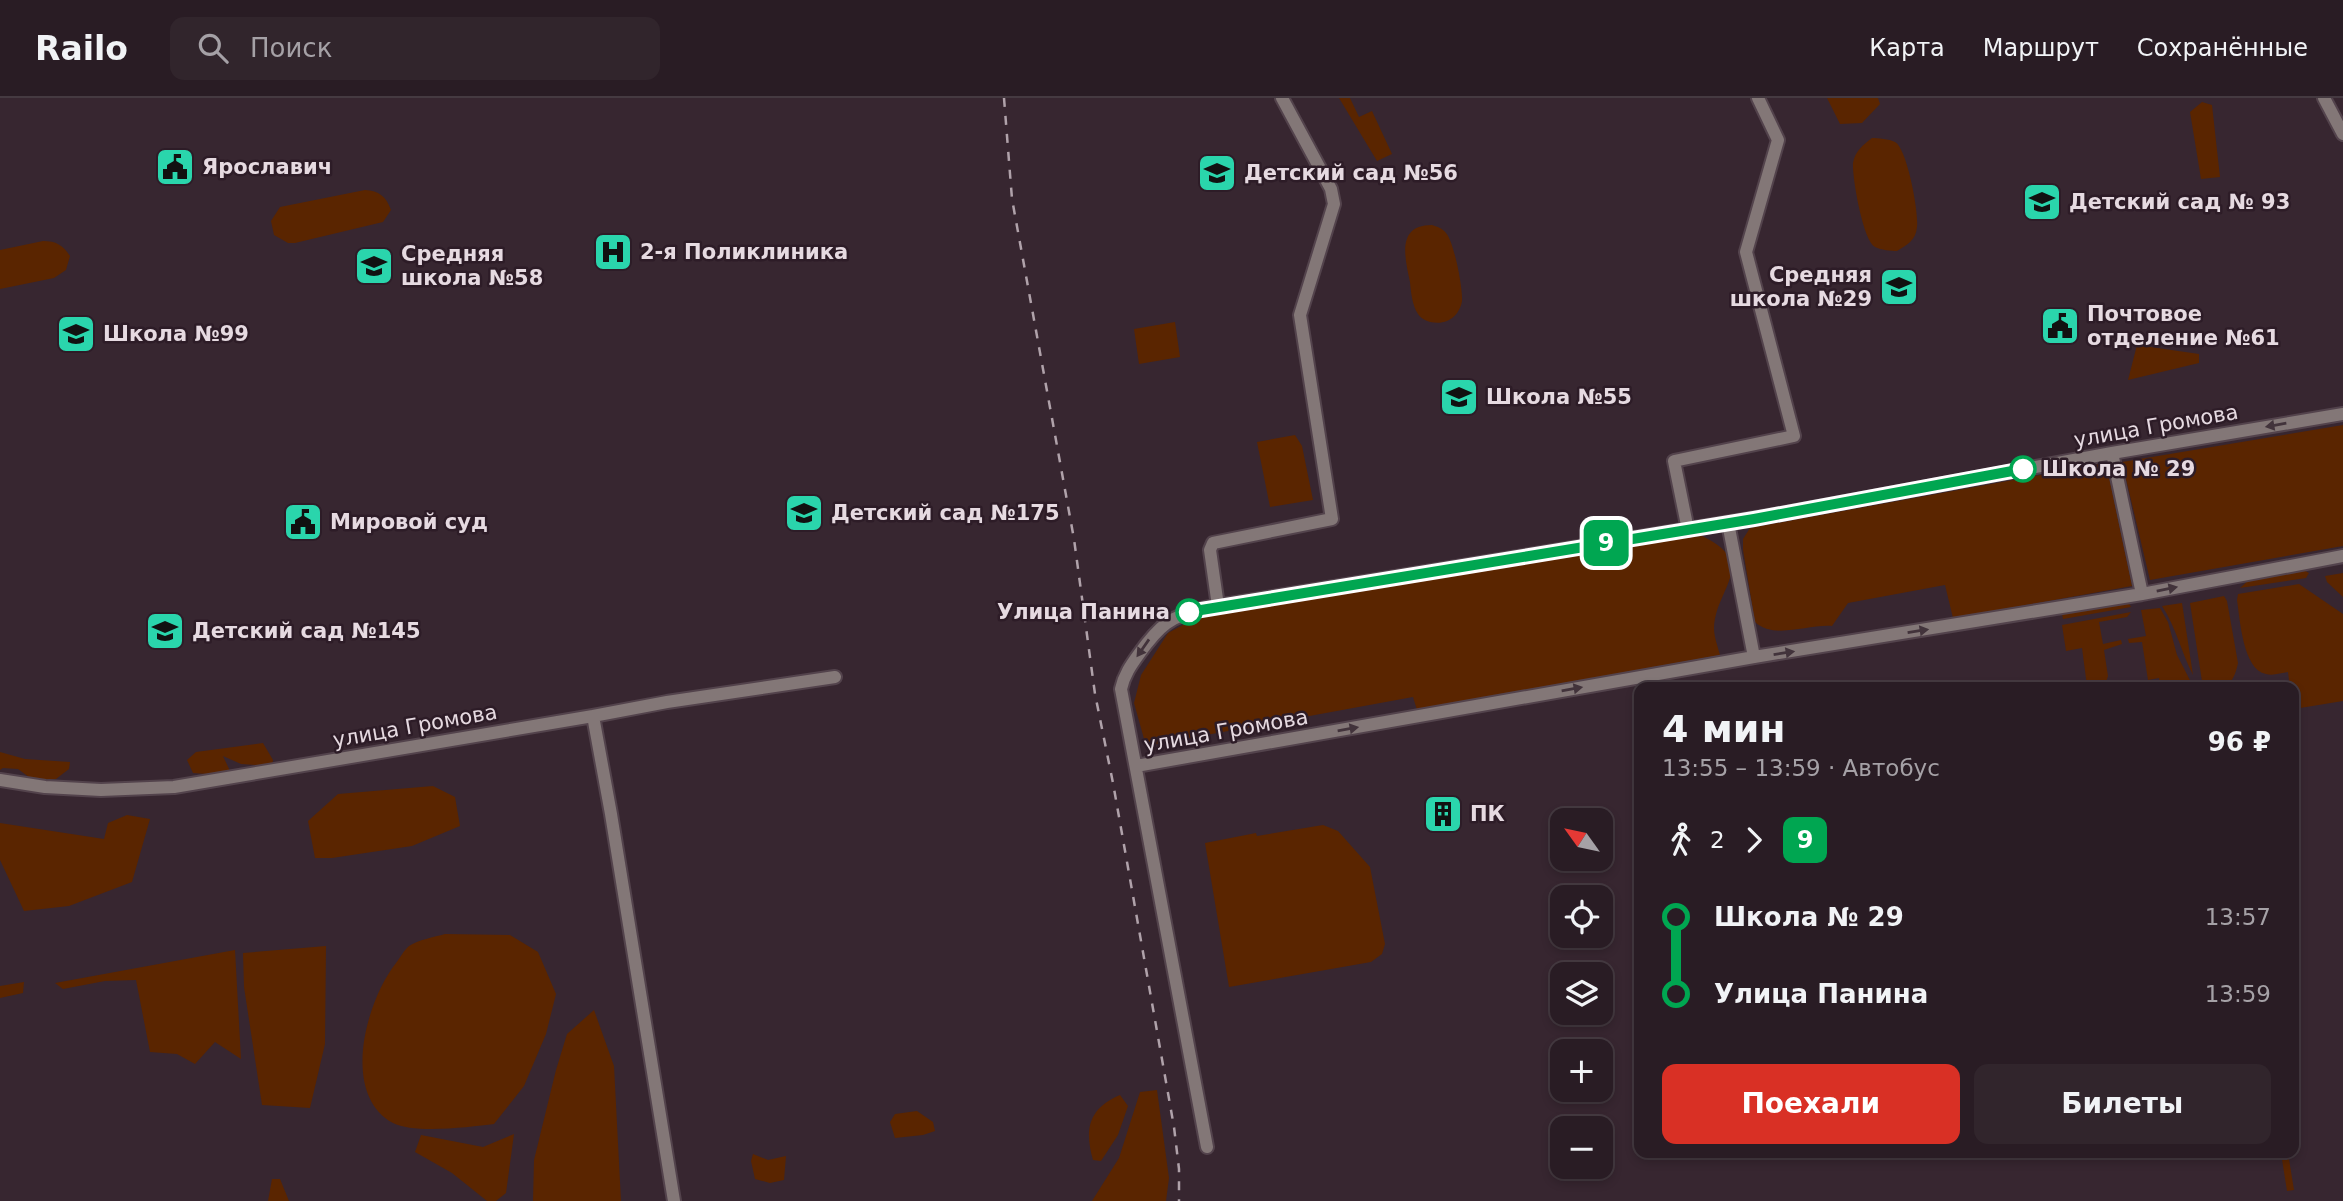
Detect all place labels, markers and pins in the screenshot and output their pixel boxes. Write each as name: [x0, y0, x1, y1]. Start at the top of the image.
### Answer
public building icon: Ярославич: [154, 146, 196, 188]
school or university icon: Детский сад №56: [1196, 152, 1238, 194]
place label: Ярославич: [202, 155, 332, 179]
place label: Детский сад №56: [1244, 161, 1458, 185]
school or university icon: Детский сад № 93: [2021, 181, 2063, 223]
place label: Детский сад № 93: [2069, 190, 2290, 214]
hospital icon: 2-я Поликлиника: [592, 231, 634, 273]
place label: 2-я Поликлиника: [640, 240, 848, 264]
place label: Средняя школа №58: [401, 242, 543, 290]
school or university icon: Средняя школа №58: [353, 245, 395, 287]
place label: Средняя школа №29: [1730, 263, 1872, 311]
school or university icon: Средняя школа №29: [1878, 266, 1920, 308]
place label: Почтовое отделение №61: [2087, 302, 2280, 350]
public building icon: Почтовое отделение №61: [2039, 305, 2081, 347]
school or university icon: Школа №99: [55, 313, 97, 355]
place label: Школа №99: [103, 322, 249, 346]
school or university icon: Школа №55: [1438, 376, 1480, 418]
place label: Школа №55: [1486, 385, 1632, 409]
marker: Школа № 29: [2010, 456, 2036, 482]
place label: Школа № 29: [2042, 457, 2195, 481]
school or university icon: Детский сад №175: [783, 492, 825, 534]
public building icon: Мировой суд: [282, 501, 324, 543]
place label: Детский сад №175: [831, 501, 1060, 525]
place label: Мировой суд: [330, 510, 488, 534]
marker: Улица Панина: [1176, 599, 1202, 625]
place label: Улица Панина: [997, 600, 1170, 624]
school or university icon: Детский сад №145: [144, 610, 186, 652]
place label: Детский сад №145: [192, 619, 421, 643]
building icon: ПК: [1422, 793, 1464, 835]
place label: ПК: [1470, 802, 1505, 826]

